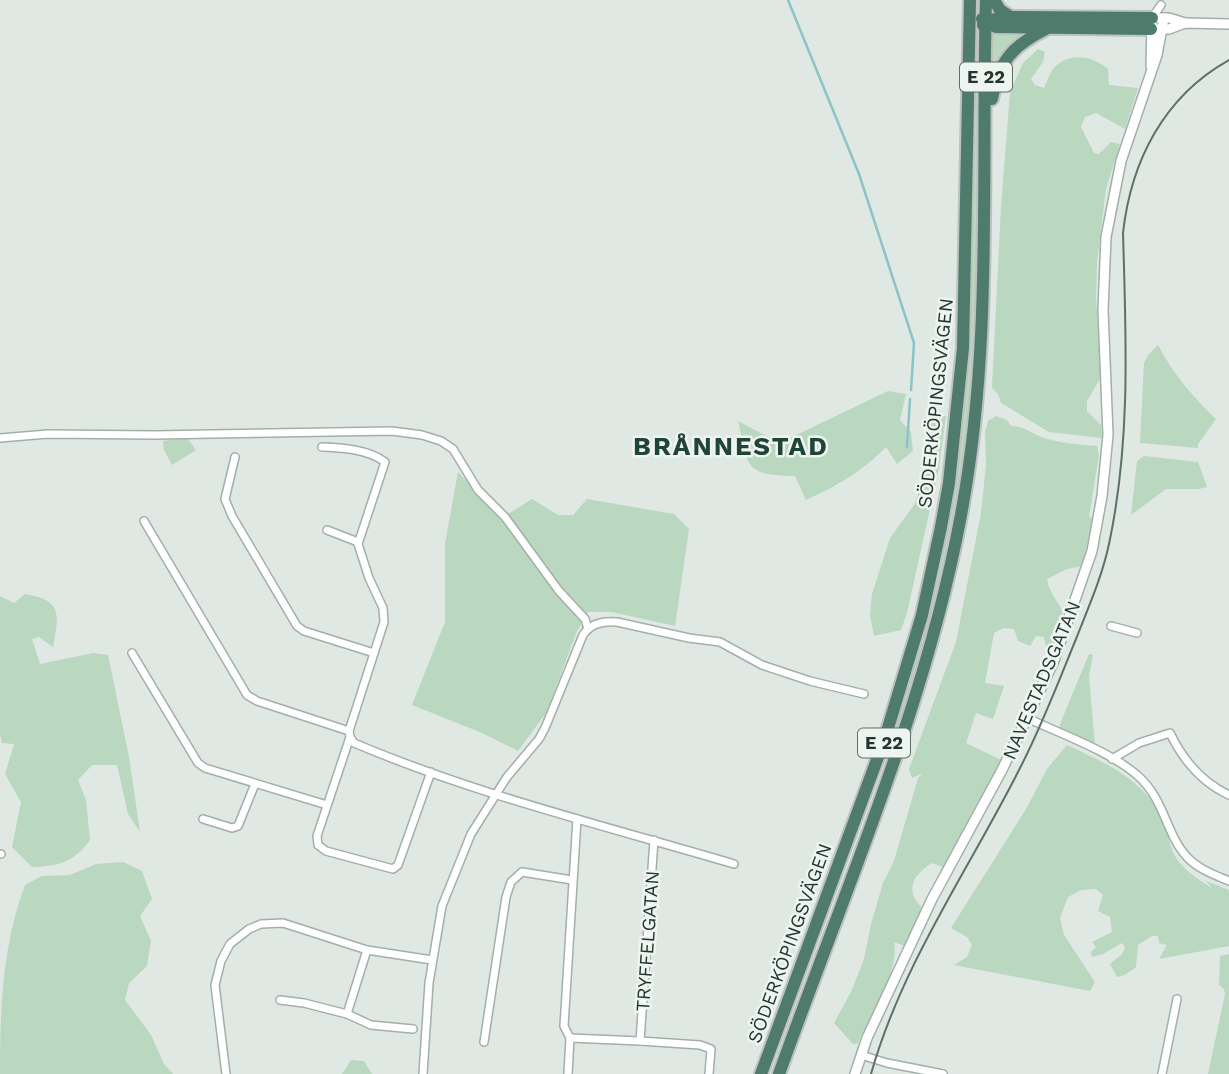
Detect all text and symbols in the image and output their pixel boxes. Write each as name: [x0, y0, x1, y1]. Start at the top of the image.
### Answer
road number: E 22: [960, 62, 1012, 92]
street label: SÖDERKÖPINGSVÄGEN: [913, 297, 958, 509]
district label: BRÅNNESTAD: [633, 431, 829, 461]
street label: NAVESTADSGATAN: [998, 597, 1085, 763]
road number: E 22: [858, 728, 910, 758]
street label: SÖDERKÖPINGSVÄGEN: [743, 840, 836, 1046]
street label: TRYFFELGATAN: [631, 870, 664, 1012]

